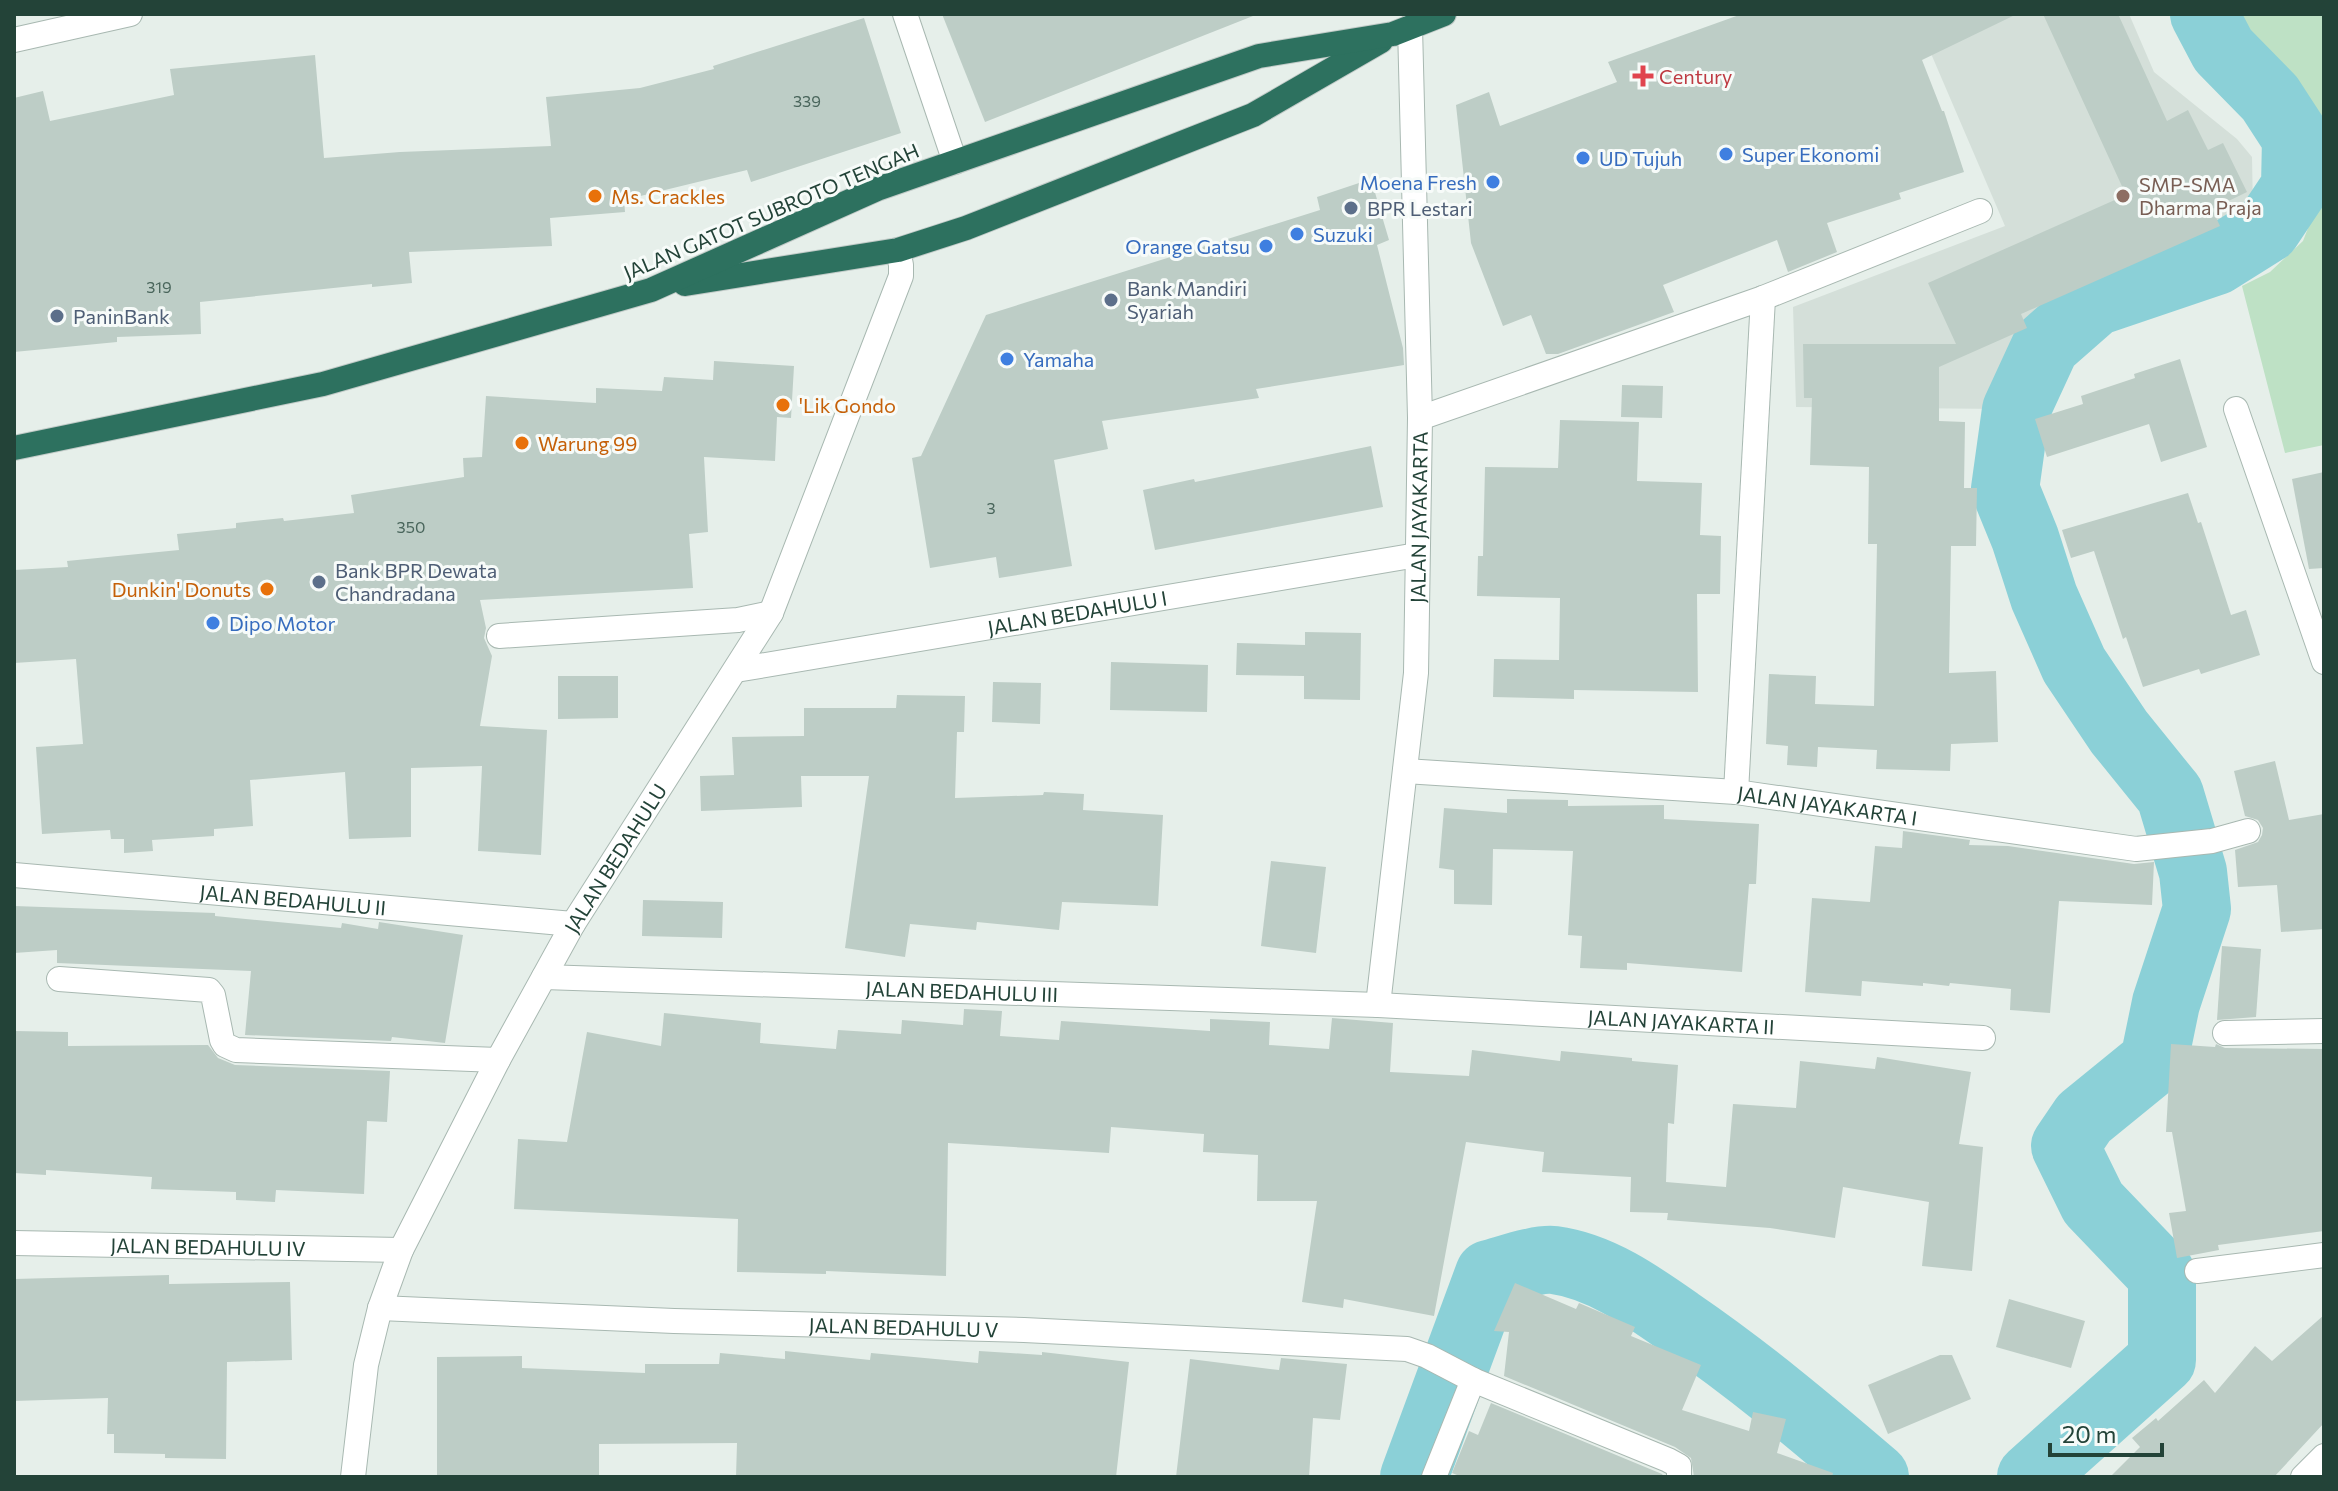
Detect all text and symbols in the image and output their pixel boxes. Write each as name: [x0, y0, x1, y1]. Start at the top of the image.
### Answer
place label: Century: [1659, 64, 1732, 88]
marker: Century: [1634, 67, 1652, 85]
house number: 339: [793, 91, 821, 110]
street label: JALAN GATOT SUBROTO TENGAH: [620, 138, 922, 284]
place label: Super Ekonomi: [1742, 142, 1879, 166]
marker: Super Ekonomi: [1717, 145, 1735, 163]
place label: UD Tujuh: [1599, 146, 1682, 170]
marker: UD Tujuh: [1574, 149, 1592, 167]
place label: Moena Fresh: [1360, 170, 1477, 194]
place label: SMP-SMA Dharma Praja: [2139, 172, 2262, 219]
marker: Moena Fresh: [1484, 173, 1502, 191]
place label: Ms. Crackles: [611, 184, 725, 208]
marker: Ms. Crackles: [586, 187, 604, 205]
marker: SMP-SMA Dharma Praja: [2114, 187, 2132, 205]
place label: BPR Lestari: [1367, 196, 1473, 220]
marker: BPR Lestari: [1342, 199, 1360, 217]
place label: Suzuki: [1313, 222, 1373, 246]
marker: Suzuki: [1288, 225, 1306, 243]
place label: Orange Gatsu: [1125, 234, 1250, 258]
marker: Orange Gatsu: [1257, 237, 1275, 255]
place label: Bank Mandiri Syariah: [1127, 276, 1247, 323]
house number: 319: [146, 277, 172, 296]
marker: Bank Mandiri Syariah: [1102, 291, 1120, 309]
place label: PaninBank: [73, 304, 170, 328]
marker: PaninBank: [48, 307, 66, 325]
place label: Yamaha: [1023, 347, 1094, 371]
marker: Yamaha: [998, 350, 1016, 368]
place label: 'Lik Gondo: [799, 393, 896, 417]
marker: 'Lik Gondo: [774, 396, 792, 414]
place label: Warung 99: [538, 431, 637, 455]
street label: JALAN JAYAKARTA: [1405, 431, 1432, 603]
marker: Warung 99: [513, 434, 531, 452]
house number: 3: [986, 498, 996, 517]
house number: 350: [397, 517, 425, 536]
place label: Bank BPR Dewata Chandradana: [335, 558, 497, 605]
marker: Bank BPR Dewata Chandradana: [310, 573, 328, 591]
place label: Dunkin' Donuts: [112, 577, 251, 601]
marker: Dunkin' Donuts: [258, 580, 276, 598]
street label: JALAN BEDAHULU I: [986, 585, 1169, 639]
place label: Dipo Motor: [229, 611, 335, 635]
marker: Dipo Motor: [204, 614, 222, 632]
street label: JALAN BEDAHULU: [559, 779, 671, 937]
street label: JALAN JAYAKARTA I: [1736, 780, 1919, 830]
street label: JALAN BEDAHULU II: [199, 879, 387, 920]
street label: JALAN BEDAHULU III: [865, 976, 1058, 1006]
street label: JALAN JAYAKARTA II: [1587, 1004, 1775, 1039]
street label: JALAN BEDAHULU IV: [110, 1233, 306, 1260]
street label: JALAN BEDAHULU V: [809, 1312, 999, 1341]
scale bar: [2050, 1407, 2162, 1457]
text: 20 m: [2062, 1419, 2116, 1448]

